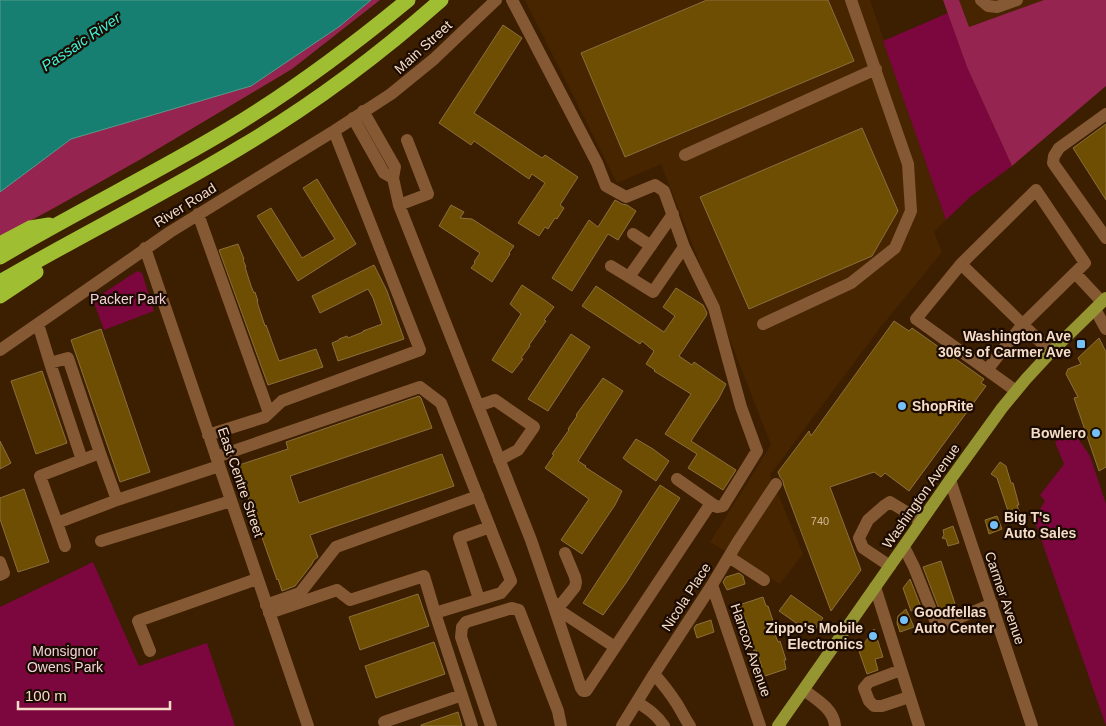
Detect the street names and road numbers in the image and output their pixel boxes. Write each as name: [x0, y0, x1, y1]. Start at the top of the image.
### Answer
street label: Main Street: [391, 17, 455, 77]
street label: River Road: [151, 180, 219, 230]
street label: East Centre Street: [215, 425, 267, 539]
street label: Washington Avenue: [879, 441, 963, 551]
street label: Carmer Avenue: [982, 550, 1028, 647]
street label: Nicola Place: [658, 560, 714, 634]
street label: Hancox Avenue: [728, 601, 775, 699]

